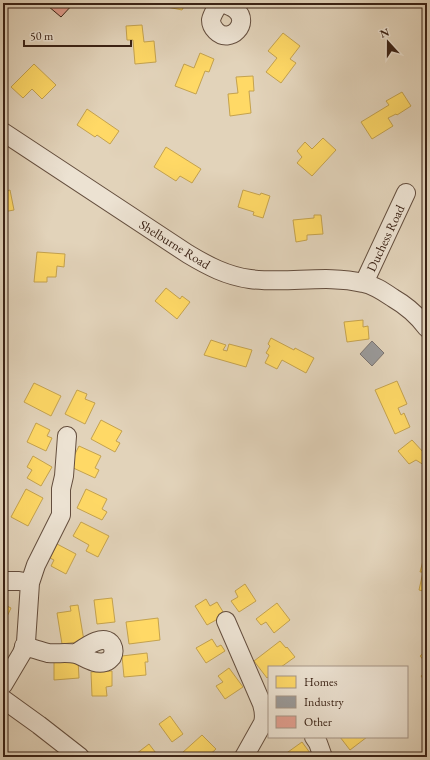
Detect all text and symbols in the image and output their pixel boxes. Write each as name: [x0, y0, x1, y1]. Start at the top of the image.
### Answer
scale bar: [24, 22, 131, 48]
north arrow: [368, 22, 408, 62]
text: N: [378, 24, 391, 41]
text: 50 m: [30, 28, 54, 44]
street label: Duchess Road: [363, 202, 409, 274]
street label: Shelburne Road: [136, 216, 214, 273]
legend: [268, 666, 408, 738]
text: Homes: [304, 674, 338, 690]
text: Industry: [304, 694, 344, 710]
text: Other: [304, 714, 332, 730]

